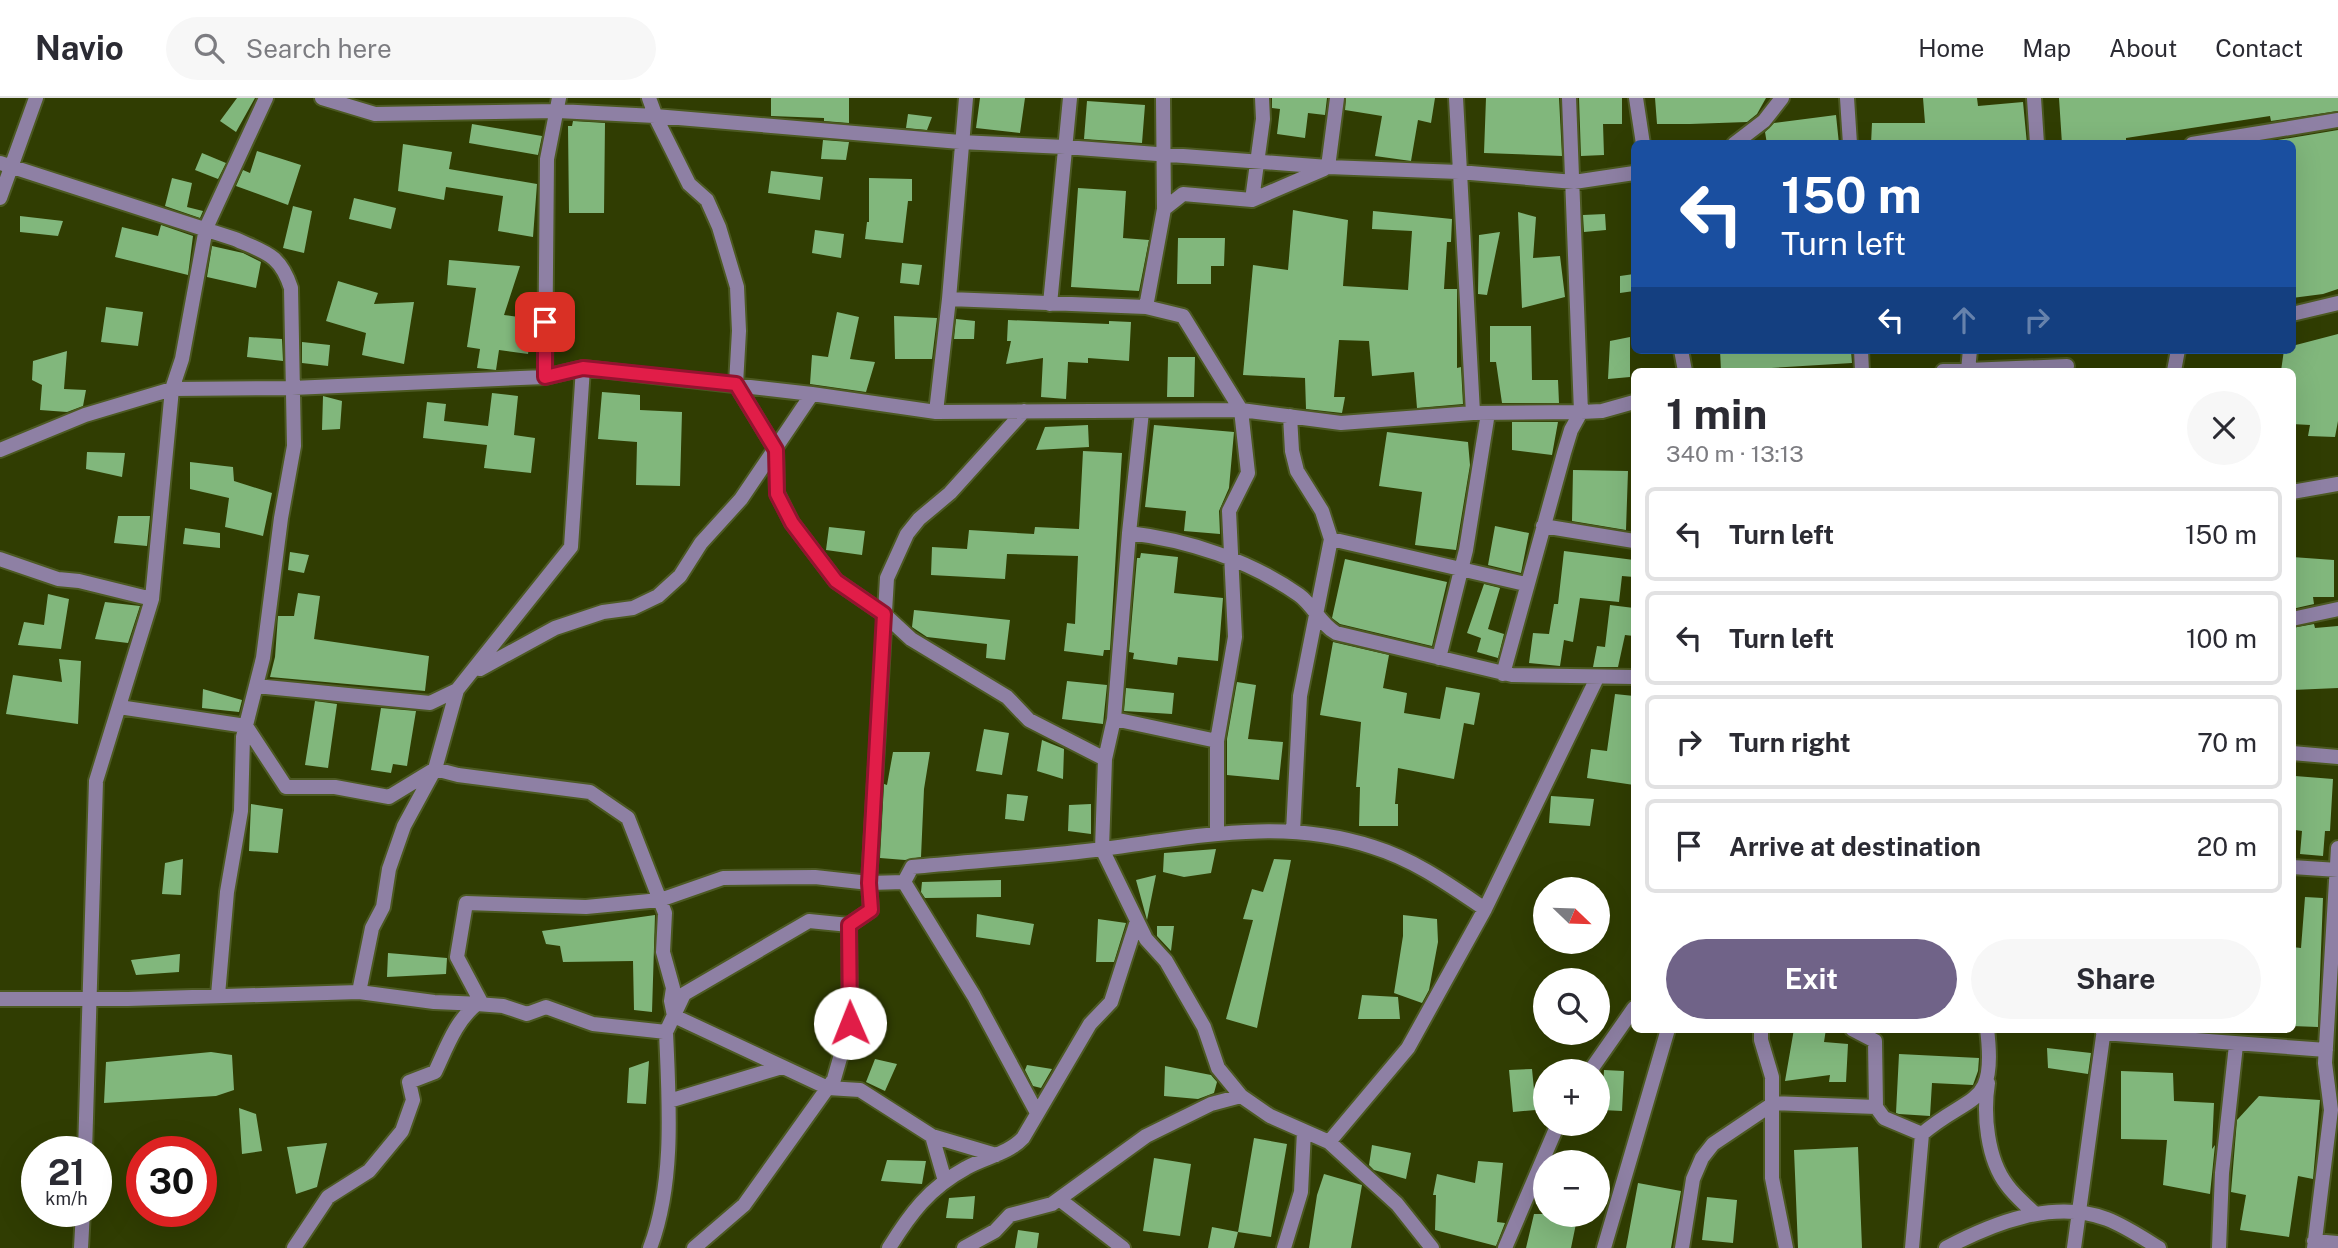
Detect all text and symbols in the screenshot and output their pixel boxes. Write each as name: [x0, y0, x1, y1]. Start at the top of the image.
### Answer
search box: [166, 17, 656, 80]
text: Navio: [35, 29, 124, 67]
icon: search: [190, 29, 228, 67]
text: Search here: [246, 33, 392, 64]
text: Home: [1918, 34, 1984, 62]
text: Map: [2022, 34, 2071, 62]
text: About: [2109, 34, 2177, 62]
text: Contact: [2215, 34, 2303, 62]
text: 150 m: [1781, 166, 1922, 224]
icon: left: [1666, 168, 1757, 259]
text: Turn left: [1781, 225, 1906, 262]
pin: [515, 292, 575, 352]
icon: left: [1872, 301, 1910, 339]
icon: ahead: [1945, 301, 1983, 339]
icon: right: [2018, 301, 2056, 339]
icon: arrive: [526, 303, 564, 341]
text: 1 min: [1666, 389, 1767, 438]
button: close: [2187, 391, 2261, 465]
text: 340 m · 13:13: [1666, 440, 1804, 467]
icon: left: [1670, 515, 1708, 553]
text: Turn left: [1729, 519, 1834, 550]
text: 150 m: [2185, 519, 2257, 550]
icon: left: [1670, 619, 1708, 657]
text: Turn left: [1729, 623, 1834, 654]
text: 100 m: [2186, 623, 2257, 654]
icon: right: [1670, 723, 1708, 761]
text: Turn right: [1729, 727, 1851, 758]
text: 70 m: [2197, 727, 2257, 758]
icon: arrive: [1670, 827, 1708, 865]
text: Arrive at destination: [1729, 831, 1981, 862]
text: 20 m: [2197, 831, 2257, 862]
north arrow: [1533, 877, 1610, 954]
map controls: [1533, 877, 1610, 1227]
button: Exit: [1666, 939, 1957, 1019]
button: Share: [1971, 939, 2261, 1019]
button: search: [1533, 968, 1610, 1045]
position arrow: [813, 986, 887, 1060]
button: +: [1533, 1059, 1610, 1136]
speed limit sign: 30: [126, 1136, 217, 1227]
button: −: [1533, 1150, 1610, 1227]
text: 21: [48, 1152, 85, 1193]
text: km/h: [45, 1188, 88, 1209]

